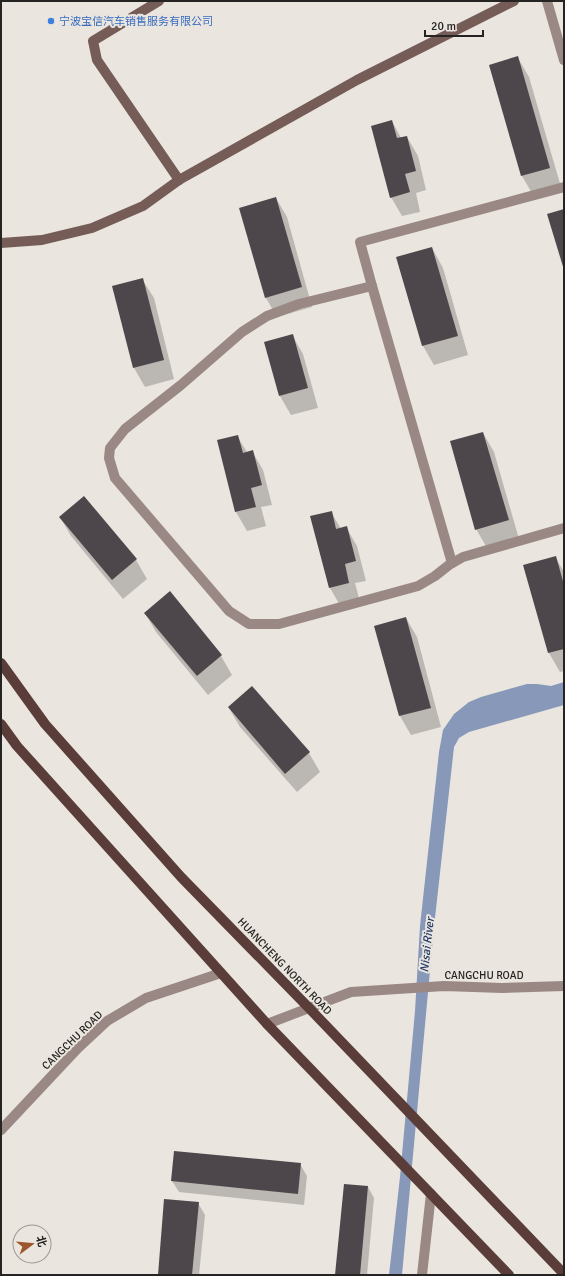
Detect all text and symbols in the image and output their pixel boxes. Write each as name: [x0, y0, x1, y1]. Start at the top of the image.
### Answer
scale bar: [425, 12, 483, 38]
place label: 宁波宝信汽车销售服务有限公司: [59, 15, 213, 28]
marker: 宁波宝信汽车销售服务有限公司: [46, 16, 56, 26]
text: 20 m: [431, 19, 456, 34]
street label: HUANCHENG NORTH ROAD: [235, 915, 334, 1018]
water label: Nisai River: [417, 915, 438, 973]
street label: CANGCHU ROAD: [444, 969, 524, 982]
street label: CANGCHU ROAD: [39, 1008, 105, 1073]
north arrow: [12, 1224, 52, 1264]
text: 北: [33, 1234, 49, 1248]

